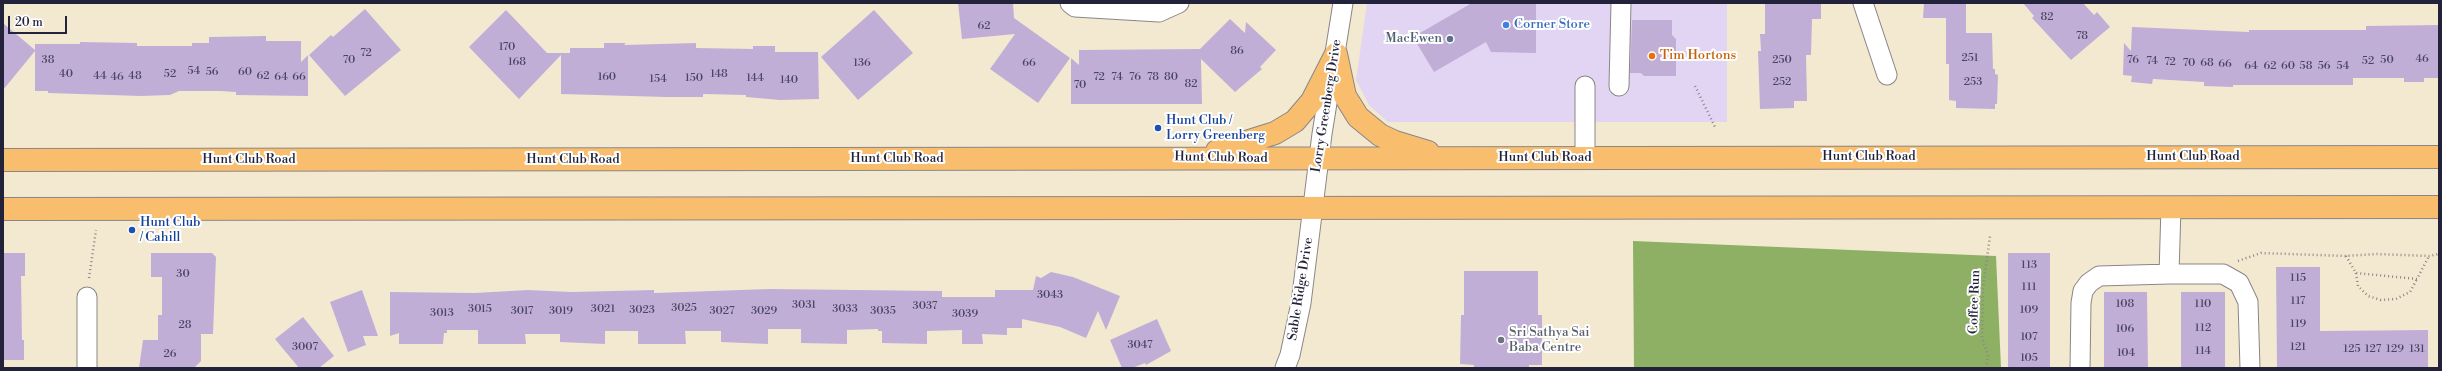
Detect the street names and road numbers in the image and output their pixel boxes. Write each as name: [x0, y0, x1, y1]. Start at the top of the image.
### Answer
street label: Lorry Greenberg Drive: [1309, 38, 1345, 174]
street label: Hunt Club Road: [1174, 149, 1268, 167]
street label: Hunt Club Road: [1822, 149, 1916, 165]
street label: Hunt Club Road: [2146, 149, 2240, 165]
street label: Hunt Club Road: [1498, 150, 1592, 166]
street label: Hunt Club Road: [850, 151, 944, 167]
street label: Hunt Club Road: [202, 152, 296, 168]
street label: Hunt Club Road: [526, 152, 620, 168]
street label: Sable Ridge Drive: [1285, 236, 1317, 342]
street label: Coffee Run: [1966, 270, 1984, 334]

